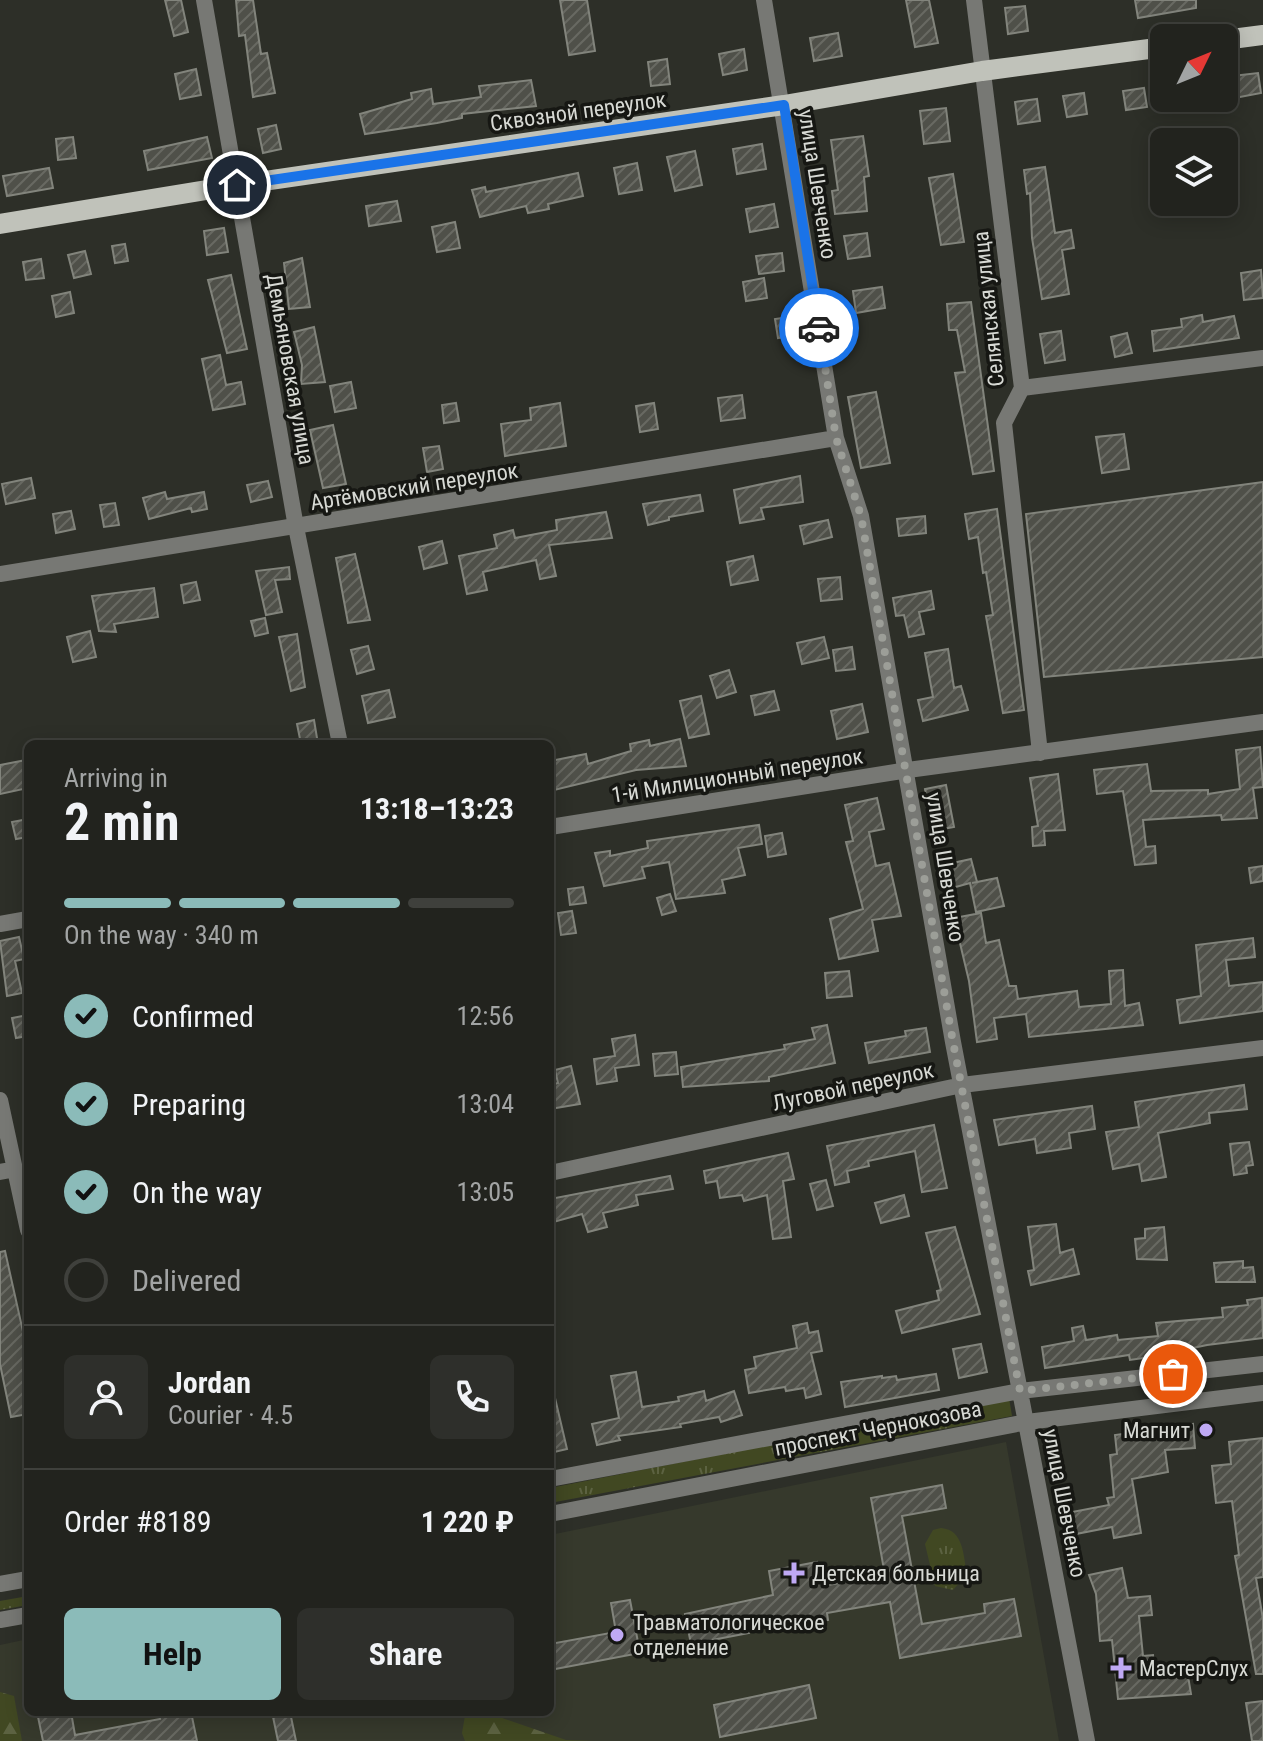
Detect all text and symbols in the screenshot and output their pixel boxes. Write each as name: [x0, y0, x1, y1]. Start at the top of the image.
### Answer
north arrow: [1150, 24, 1238, 112]
map controls: [1150, 24, 1238, 216]
street label: Сквозной переулок: [488, 87, 668, 136]
street label: улица Шевченко: [793, 108, 842, 261]
button: layers: [1150, 128, 1238, 216]
pin: [203, 151, 271, 219]
icon: home: [215, 163, 259, 207]
street label: Селянская улица: [968, 230, 1009, 388]
street label: Демьяновская улица: [261, 272, 320, 467]
courier: [779, 288, 859, 368]
icon: car: [797, 306, 841, 350]
street label: Артёмовский переулок: [308, 458, 520, 515]
street label: 1-й Милиционный переулок: [610, 743, 865, 808]
text: Arriving in: [64, 763, 168, 793]
text: 13:18–13:23: [360, 791, 514, 826]
street label: улица Шевченко: [921, 791, 970, 944]
text: 2 min: [64, 792, 180, 853]
text: On the way · 340 m: [64, 920, 259, 950]
icon: check: [64, 994, 108, 1038]
text: Confirmed: [132, 999, 254, 1034]
text: 12:56: [457, 1001, 514, 1031]
street label: Луговой переулок: [770, 1057, 936, 1116]
icon: check: [64, 1082, 108, 1126]
text: Preparing: [132, 1087, 246, 1122]
text: 13:04: [457, 1089, 514, 1119]
icon: check: [64, 1170, 108, 1214]
text: On the way: [132, 1175, 262, 1210]
text: 13:05: [457, 1177, 514, 1207]
text: Delivered: [132, 1263, 241, 1298]
pin: [1139, 1340, 1207, 1408]
icon: bag: [1151, 1352, 1195, 1396]
button: person: [64, 1355, 148, 1439]
button: phone: [430, 1355, 514, 1439]
text: Jordan: [168, 1365, 251, 1400]
street label: проспект Чернокозова: [773, 1396, 984, 1461]
text: Courier · 4.5: [168, 1400, 293, 1430]
place label: Магнит: [1123, 1418, 1190, 1443]
marker: Магнит: [1197, 1421, 1215, 1439]
street label: улица Шевченко: [1038, 1427, 1091, 1580]
text: Order #8189: [64, 1504, 212, 1539]
text: 1 220 ₽: [421, 1504, 514, 1539]
place label: Детская больница: [812, 1561, 980, 1586]
marker: Детская больница: [783, 1562, 805, 1584]
button: Help: [64, 1608, 281, 1700]
button: Share: [297, 1608, 514, 1700]
place label: Травматологическое отделение: [633, 1610, 824, 1660]
marker: Травматологическое отделение: [608, 1626, 626, 1644]
place label: МастерСлух: [1139, 1656, 1249, 1681]
marker: МастерСлух: [1110, 1657, 1132, 1679]

